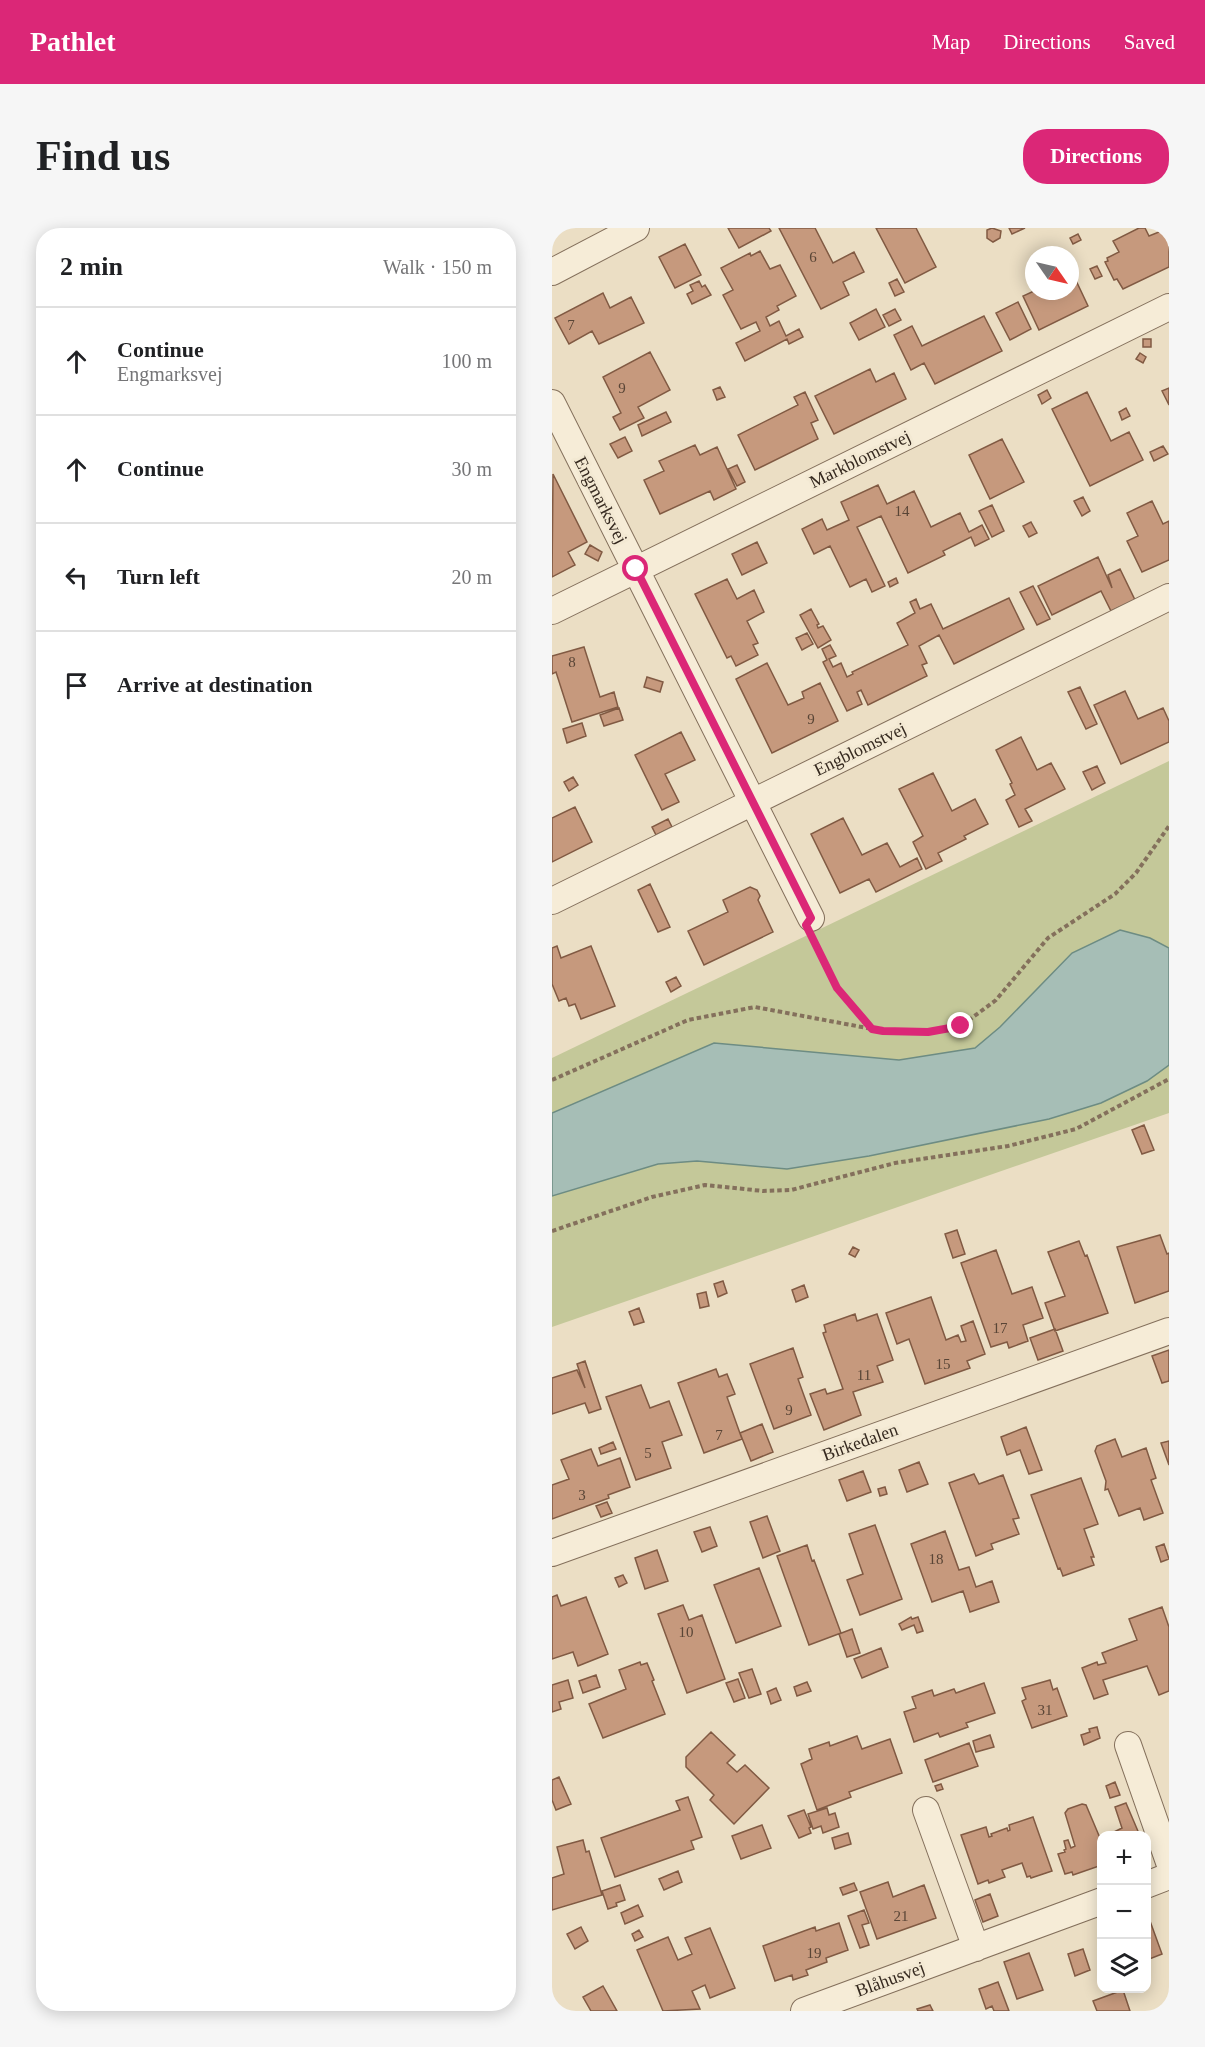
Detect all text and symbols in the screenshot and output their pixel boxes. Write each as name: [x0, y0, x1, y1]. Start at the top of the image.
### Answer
text: Pathlet: [30, 26, 116, 57]
text: Map: [932, 30, 970, 54]
text: Directions: [1003, 30, 1091, 54]
text: Saved: [1124, 30, 1175, 54]
button: Directions: [1023, 129, 1169, 184]
text: Find us: [36, 133, 170, 179]
north arrow: [1025, 246, 1079, 300]
house number: 6: [809, 249, 817, 265]
text: 2 min: [60, 252, 123, 281]
text: Walk · 150 m: [383, 256, 492, 278]
house number: 7: [567, 317, 575, 333]
text: Continue: [117, 337, 204, 362]
icon: ahead: [60, 345, 93, 378]
text: 100 m: [441, 350, 492, 372]
text: Engmarksvej: [117, 363, 223, 385]
house number: 9: [618, 380, 626, 396]
street label: Markblomstvej: [806, 426, 914, 492]
icon: ahead: [60, 453, 93, 486]
street label: Engmarksvej: [571, 453, 631, 547]
text: Continue: [117, 456, 204, 481]
text: 30 m: [451, 458, 492, 480]
house number: 14: [895, 503, 910, 519]
route start: [622, 555, 648, 581]
icon: left: [60, 561, 93, 594]
text: Turn left: [117, 564, 200, 589]
text: 20 m: [451, 566, 492, 588]
house number: 8: [568, 654, 576, 670]
icon: arrive: [60, 669, 93, 702]
text: Arrive at destination: [117, 672, 313, 697]
house number: 9: [807, 711, 815, 727]
street label: Engblomstvej: [811, 718, 909, 780]
route end: [947, 1012, 973, 1038]
house number: 17: [993, 1320, 1008, 1336]
house number: 15: [936, 1356, 951, 1372]
house number: 11: [857, 1367, 871, 1383]
house number: 9: [785, 1402, 793, 1418]
street label: Birkedalen: [819, 1419, 901, 1465]
house number: 7: [715, 1427, 723, 1443]
house number: 5: [644, 1445, 652, 1461]
house number: 3: [578, 1487, 586, 1503]
house number: 18: [929, 1551, 944, 1567]
house number: 10: [679, 1624, 694, 1640]
house number: 31: [1038, 1702, 1053, 1718]
map controls: [1097, 1831, 1151, 1993]
button: +: [1097, 1831, 1151, 1885]
button: −: [1097, 1885, 1151, 1939]
house number: 21: [894, 1908, 909, 1924]
button: layers: [1097, 1939, 1151, 1993]
house number: 19: [807, 1945, 822, 1961]
street label: Blåhusvej: [853, 1957, 927, 2001]

